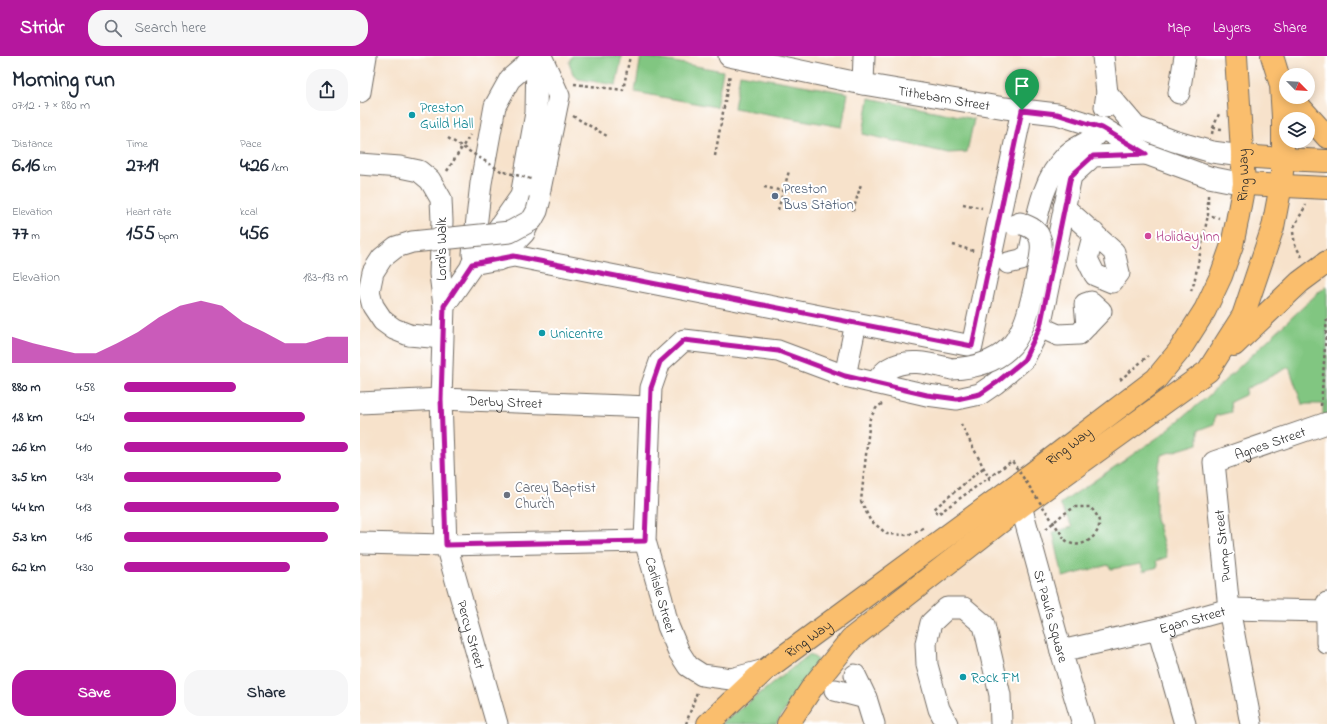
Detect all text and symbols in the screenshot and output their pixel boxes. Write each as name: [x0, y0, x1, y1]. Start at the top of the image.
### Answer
search box: [88, 10, 368, 46]
text: Stridr: [20, 15, 64, 42]
icon: search: [102, 17, 124, 39]
text: Search here: [134, 17, 206, 39]
text: Map: [1167, 18, 1191, 39]
text: Layers: [1213, 18, 1251, 39]
text: Share: [1273, 18, 1307, 39]
text: Morning run: [12, 65, 115, 97]
north arrow: [1279, 68, 1315, 104]
map controls: [1279, 68, 1315, 148]
button: share: [306, 69, 348, 111]
pin: [1005, 69, 1039, 110]
icon: arrive: [1011, 75, 1033, 97]
street label: Tithebarn Street: [896, 81, 992, 117]
text: 07:12 · 7 × 880 m: [12, 96, 90, 115]
place label: Preston Guild Hall: [420, 98, 473, 135]
marker: Preston Guild Hall: [407, 110, 417, 120]
button: layers: [1279, 112, 1315, 148]
text: Distance: [12, 136, 53, 152]
text: Time: [126, 136, 148, 152]
text: Pace: [240, 136, 261, 152]
street label: Ring Way: [1232, 148, 1257, 204]
text: 6.16: [12, 152, 40, 181]
text: 27:19: [126, 152, 158, 181]
text: 4:26: [240, 152, 269, 181]
text: km: [40, 160, 56, 176]
text: /km: [269, 160, 288, 176]
place label: Preston Bus Station: [782, 179, 854, 216]
marker: Preston Bus Station: [770, 191, 780, 201]
text: Elevation: [12, 204, 52, 220]
text: Heart rate: [126, 204, 171, 220]
text: kcal: [240, 204, 258, 220]
street label: Lord's Walk: [432, 216, 453, 281]
text: 77: [12, 220, 28, 249]
text: 155: [126, 220, 155, 249]
text: 456: [240, 220, 268, 249]
place label: Holiday Inn: [1156, 227, 1220, 249]
text: m: [28, 228, 40, 244]
text: bpm: [155, 228, 178, 244]
marker: Holiday Inn: [1143, 231, 1153, 241]
text: Elevation: [12, 268, 60, 287]
text: 183–193 m: [303, 268, 348, 287]
place label: Unicentre: [550, 324, 604, 345]
marker: Unicentre: [537, 328, 547, 338]
text: 880 m: [12, 378, 41, 397]
text: 4:58: [76, 378, 95, 397]
street label: Derby Street: [466, 391, 543, 415]
text: 1.8 km: [12, 408, 43, 427]
text: 4:24: [76, 408, 94, 427]
street label: Ring Way: [1042, 422, 1098, 471]
street label: Agnes Street: [1232, 422, 1309, 466]
text: 2.6 km: [12, 438, 46, 457]
text: 4:10: [76, 438, 92, 457]
text: 3.5 km: [12, 468, 47, 487]
text: 4:34: [76, 468, 93, 487]
place label: Carey Baptist Church: [515, 478, 596, 515]
marker: Carey Baptist Church: [502, 490, 512, 500]
text: 4.4 km: [12, 498, 44, 517]
text: 4:13: [76, 498, 92, 517]
street label: Pump Street: [1209, 508, 1238, 583]
text: 5.3 km: [12, 528, 47, 547]
text: 4:16: [76, 528, 92, 547]
street label: Carlisle Street: [639, 555, 681, 637]
text: 6.2 km: [12, 558, 46, 577]
text: 4:30: [76, 558, 93, 577]
street label: St Paul's Square: [1027, 567, 1073, 666]
street label: Percy Street: [450, 598, 490, 672]
street label: Egan Street: [1157, 601, 1229, 640]
street label: Ring Way: [781, 615, 837, 664]
place label: Rock FM: [971, 668, 1019, 689]
button: Save: [12, 670, 176, 716]
button: Share: [184, 670, 348, 716]
marker: Rock FM: [958, 672, 968, 682]

